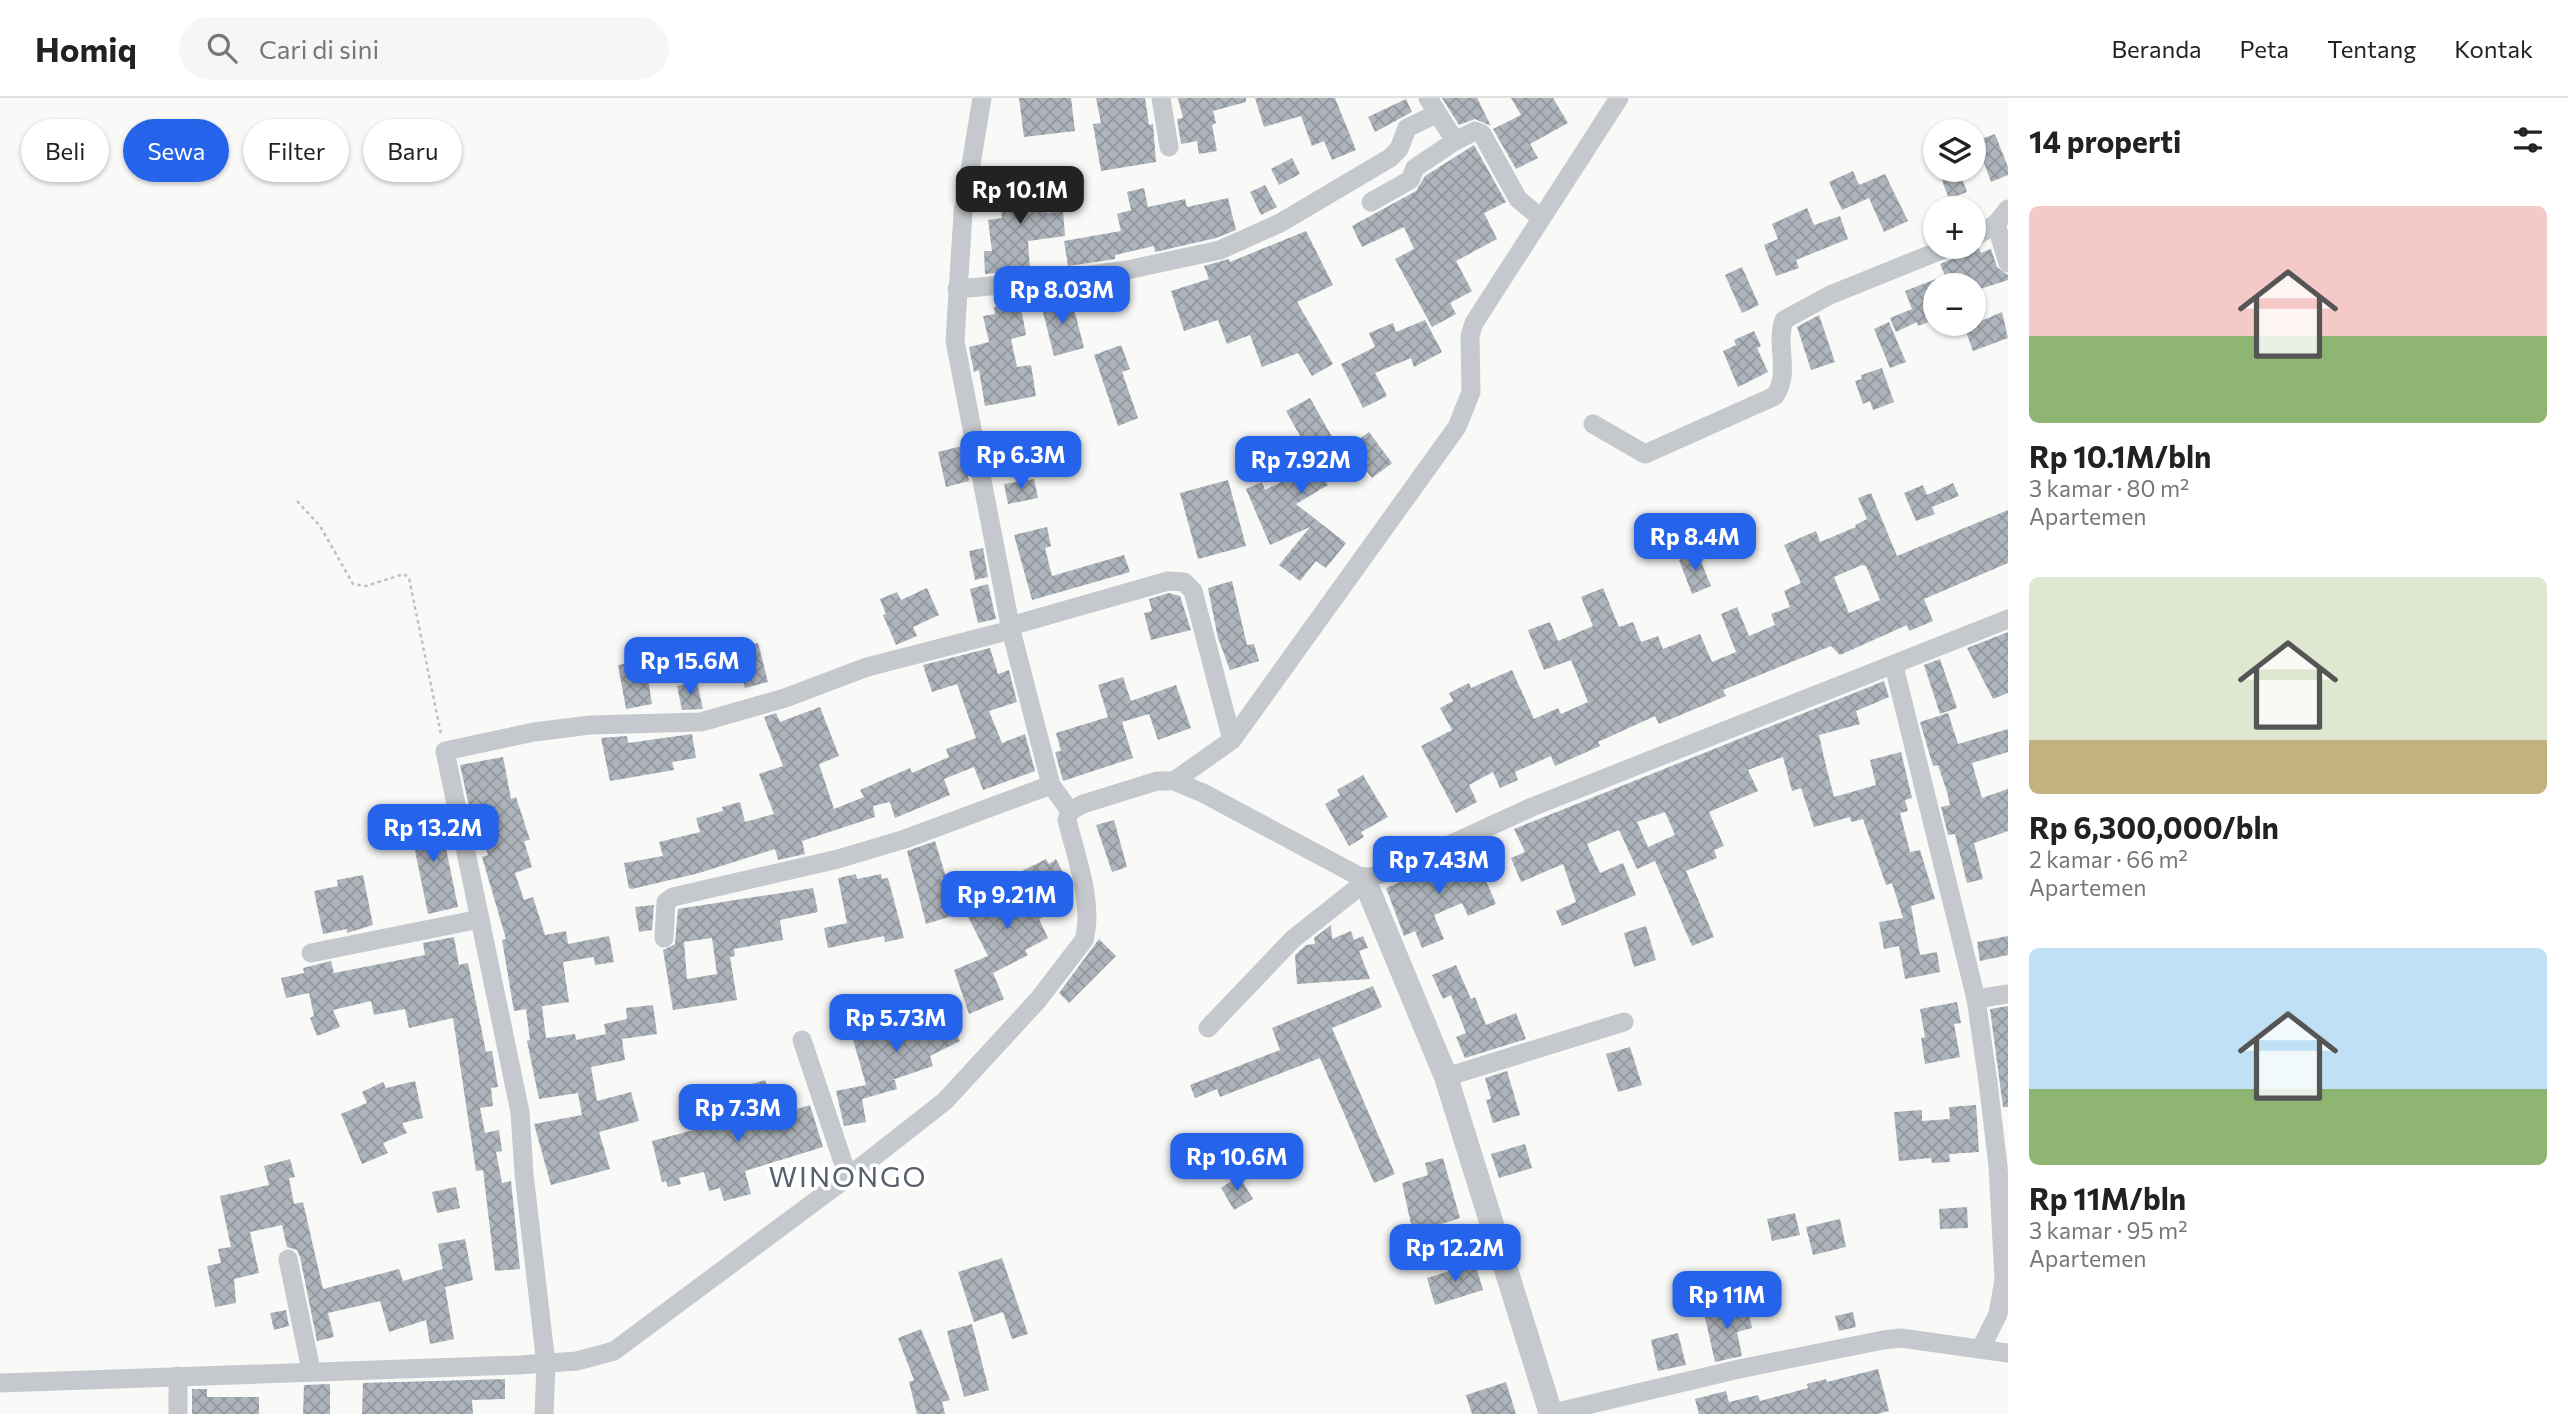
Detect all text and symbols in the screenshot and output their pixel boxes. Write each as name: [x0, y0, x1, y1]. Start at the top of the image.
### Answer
search box: [179, 17, 669, 80]
text: Homiq: [35, 28, 137, 69]
icon: search: [203, 29, 241, 67]
text: Cari di sini: [259, 33, 379, 64]
text: Beranda: [2111, 34, 2202, 63]
text: Peta: [2240, 34, 2289, 63]
text: Tentang: [2327, 34, 2416, 63]
text: Kontak: [2454, 34, 2533, 63]
chip: Beli: [21, 119, 109, 182]
chip: Sewa: [123, 119, 229, 182]
chip: Filter: [243, 119, 349, 182]
chip: Baru: [363, 119, 462, 182]
map controls: [1923, 119, 1986, 336]
button: layers: [1923, 119, 1986, 182]
icon: filters: [2509, 121, 2547, 159]
text: 14 properti: [2029, 122, 2181, 159]
pin: Rp 10.1M: [948, 166, 1092, 226]
text: Rp 10.1M: [972, 175, 1068, 203]
button: +: [1923, 196, 1986, 259]
icon: home: [2225, 251, 2351, 377]
pin: Rp 8.03M: [990, 266, 1134, 326]
button: −: [1923, 273, 1986, 336]
text: Rp 8.03M: [1010, 275, 1114, 303]
pin: Rp 6.3M: [956, 432, 1086, 491]
pin: Rp 7.92M: [1229, 436, 1373, 496]
text: Rp 10.1M/bln: [2029, 437, 2211, 474]
text: Rp 6.3M: [976, 440, 1066, 468]
text: Rp 7.92M: [1251, 445, 1351, 473]
text: 3 kamar · 80 m²: [2029, 474, 2189, 502]
text: Apartemen: [2029, 502, 2146, 530]
pin: Rp 8.4M: [1630, 514, 1760, 573]
text: Rp 8.4M: [1650, 522, 1740, 550]
icon: home: [2225, 622, 2351, 748]
pin: Rp 15.6M: [618, 638, 762, 697]
text: Rp 15.6M: [640, 646, 740, 674]
pin: Rp 13.2M: [361, 804, 505, 864]
text: Rp 6,300,000/bln: [2029, 808, 2279, 845]
text: Rp 13.2M: [384, 813, 482, 841]
pin: Rp 7.43M: [1367, 836, 1511, 896]
text: Rp 7.43M: [1389, 845, 1489, 873]
text: 2 kamar · 66 m²: [2029, 845, 2188, 873]
pin: Rp 9.21M: [935, 872, 1079, 931]
text: Apartemen: [2029, 873, 2146, 901]
text: Rp 9.21M: [957, 880, 1057, 908]
icon: home: [2225, 993, 2351, 1119]
pin: Rp 5.73M: [824, 995, 968, 1054]
text: Rp 5.73M: [845, 1003, 947, 1031]
pin: Rp 7.3M: [673, 1084, 803, 1144]
text: Rp 7.3M: [695, 1093, 781, 1121]
pin: Rp 10.6M: [1165, 1134, 1309, 1193]
text: Rp 10.6M: [1186, 1142, 1288, 1170]
district label: WINONGO: [769, 1159, 927, 1193]
text: Rp 11M/bln: [2029, 1179, 2186, 1216]
text: 3 kamar · 95 m²: [2029, 1216, 2187, 1244]
pin: Rp 12.2M: [1383, 1224, 1527, 1284]
text: Rp 12.2M: [1406, 1233, 1504, 1261]
text: Apartemen: [2029, 1244, 2146, 1272]
pin: Rp 11M: [1670, 1272, 1784, 1331]
text: Rp 11M: [1689, 1280, 1765, 1308]

